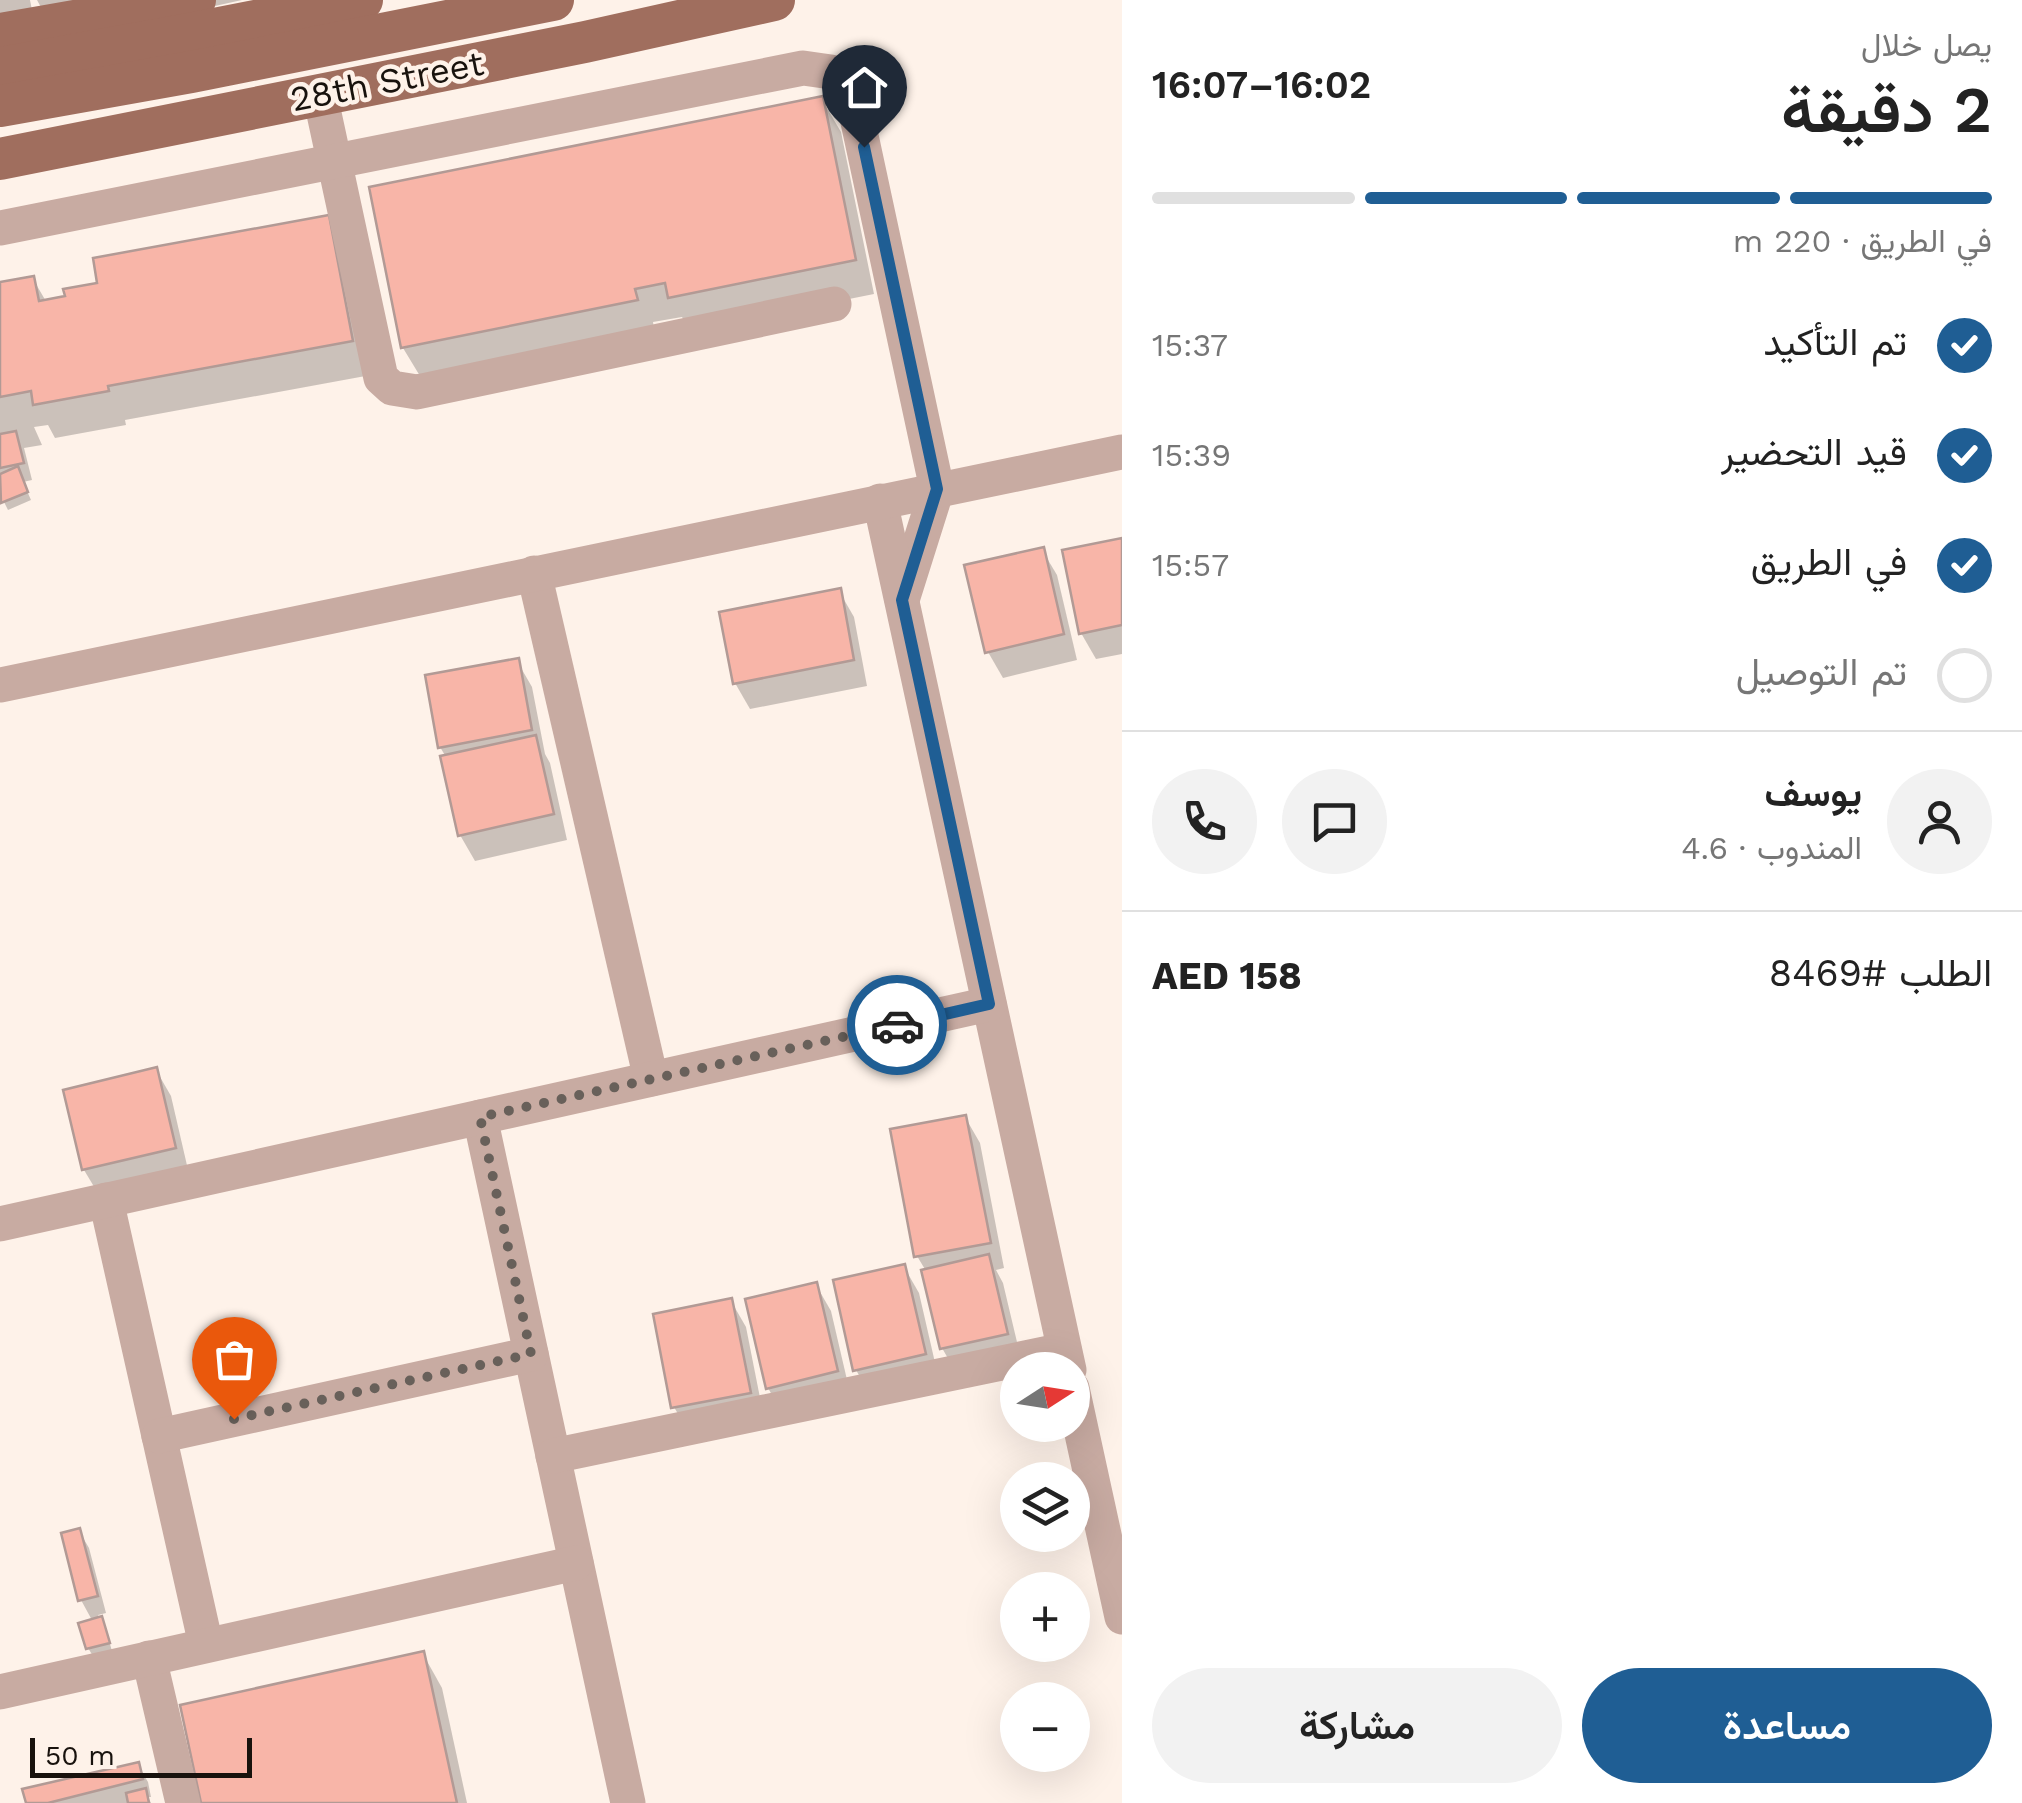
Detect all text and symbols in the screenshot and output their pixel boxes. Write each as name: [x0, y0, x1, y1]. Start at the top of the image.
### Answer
text: يصل خلال: [1861, 26, 1992, 64]
street label: 28th Street: [287, 42, 487, 120]
pin: [822, 45, 907, 148]
icon: home: [837, 60, 892, 115]
text: 16:02–16:07: [1152, 63, 1371, 107]
text: 2 دقيقة: [1781, 72, 1992, 148]
text: في الطريق · 220 m: [1733, 222, 1992, 260]
icon: check: [1937, 318, 1992, 373]
text: تم التأكيد: [1763, 320, 1907, 364]
text: 15:37: [1152, 326, 1228, 364]
icon: check: [1937, 428, 1992, 483]
text: قيد التحضير: [1721, 430, 1907, 474]
text: 15:39: [1152, 436, 1231, 474]
icon: check: [1937, 538, 1992, 593]
text: في الطريق: [1751, 540, 1907, 584]
text: 15:57: [1152, 546, 1229, 584]
text: تم التوصيل: [1736, 650, 1907, 694]
button: phone: [1152, 769, 1257, 874]
button: chat: [1282, 769, 1387, 874]
button: person: [1887, 769, 1992, 874]
text: يوسف: [1765, 771, 1862, 815]
text: المندوب · 4.6: [1681, 829, 1862, 867]
text: الطلب #8469: [1769, 951, 1992, 995]
text: AED 158: [1152, 954, 1302, 998]
courier: [847, 975, 947, 1075]
icon: car: [870, 998, 925, 1053]
pin: [192, 1317, 277, 1420]
icon: bag: [207, 1332, 262, 1387]
north arrow: [1000, 1352, 1090, 1442]
map controls: [1000, 1352, 1090, 1772]
button: layers: [1000, 1462, 1090, 1552]
button: +: [1000, 1572, 1090, 1662]
button: مشاركة: [1152, 1668, 1562, 1783]
button: مساعدة: [1582, 1668, 1992, 1783]
button: −: [1000, 1682, 1090, 1772]
scale bar: [30, 1733, 252, 1778]
text: 50 m: [45, 1739, 115, 1772]

